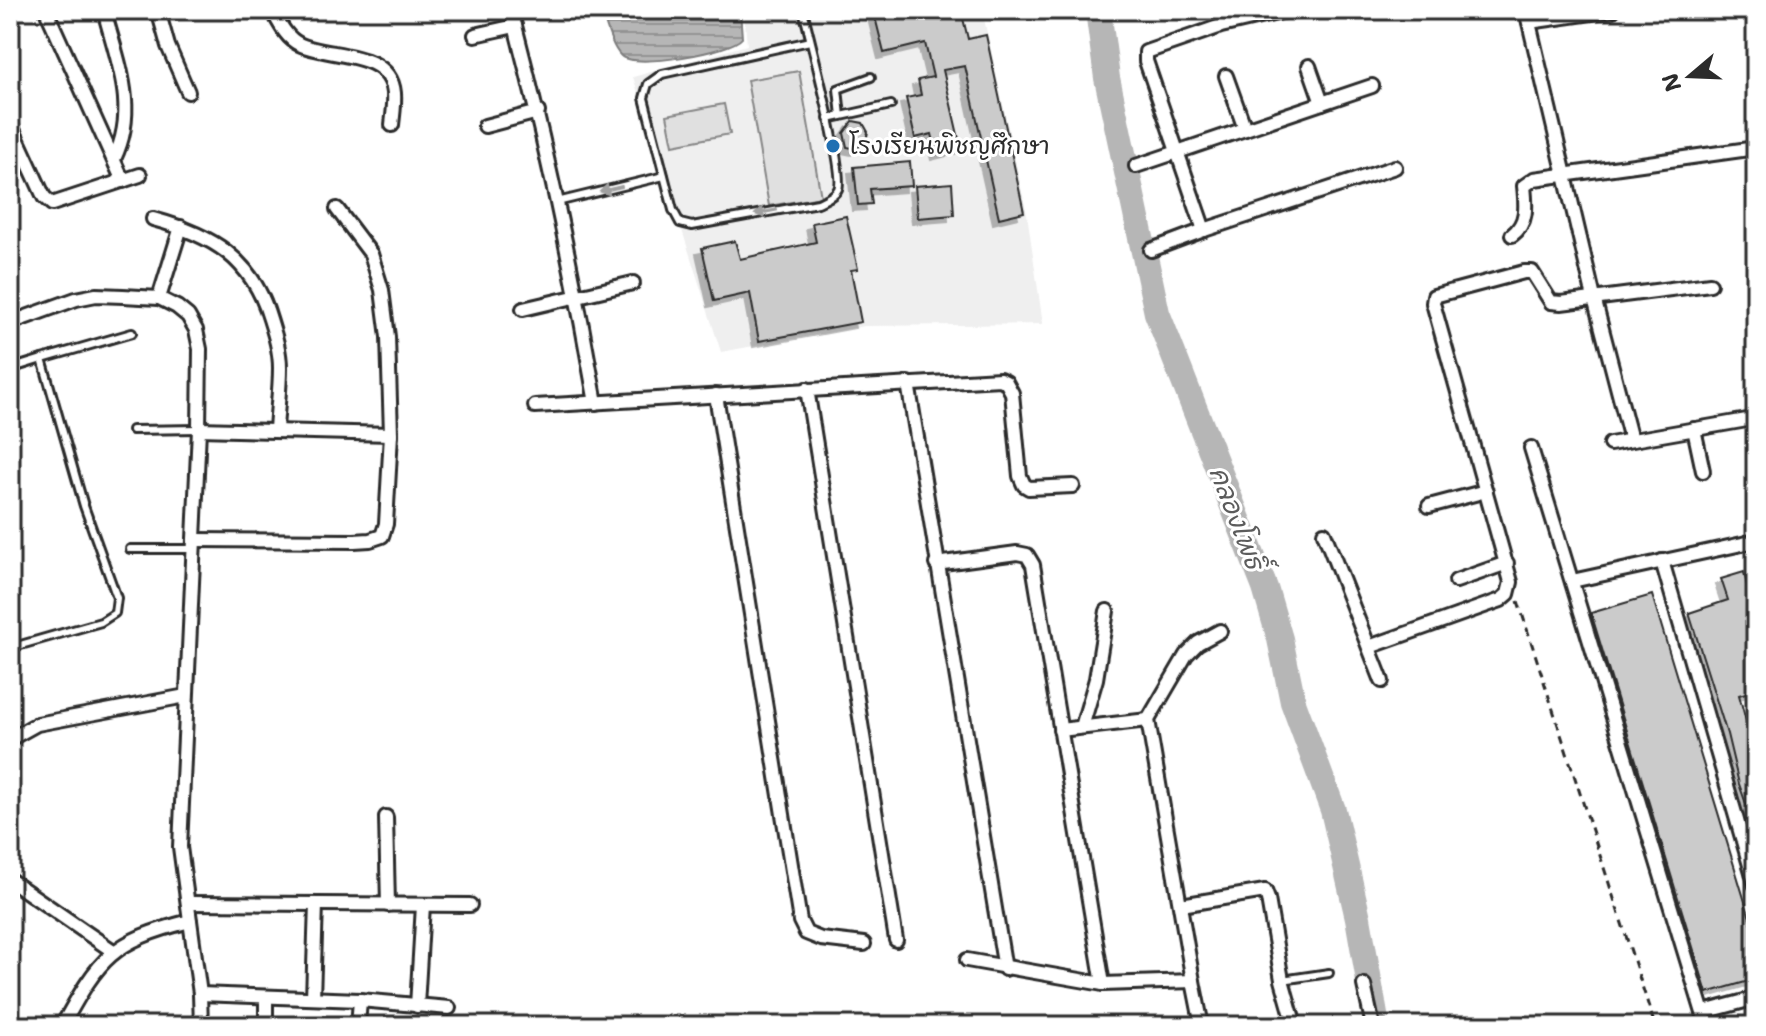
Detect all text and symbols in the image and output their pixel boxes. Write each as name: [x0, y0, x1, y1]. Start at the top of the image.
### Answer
north arrow: [1650, 36, 1730, 116]
text: N: [1655, 69, 1688, 95]
place label: โรงเรียนพิชญศึกษา: [849, 130, 1050, 162]
marker: โรงเรียนพิชญศึกษา: [824, 137, 842, 155]
one-way arrow: [598, 183, 623, 196]
one-way arrow: [753, 207, 778, 219]
water label: คลองโพธิ์: [1202, 460, 1280, 581]

